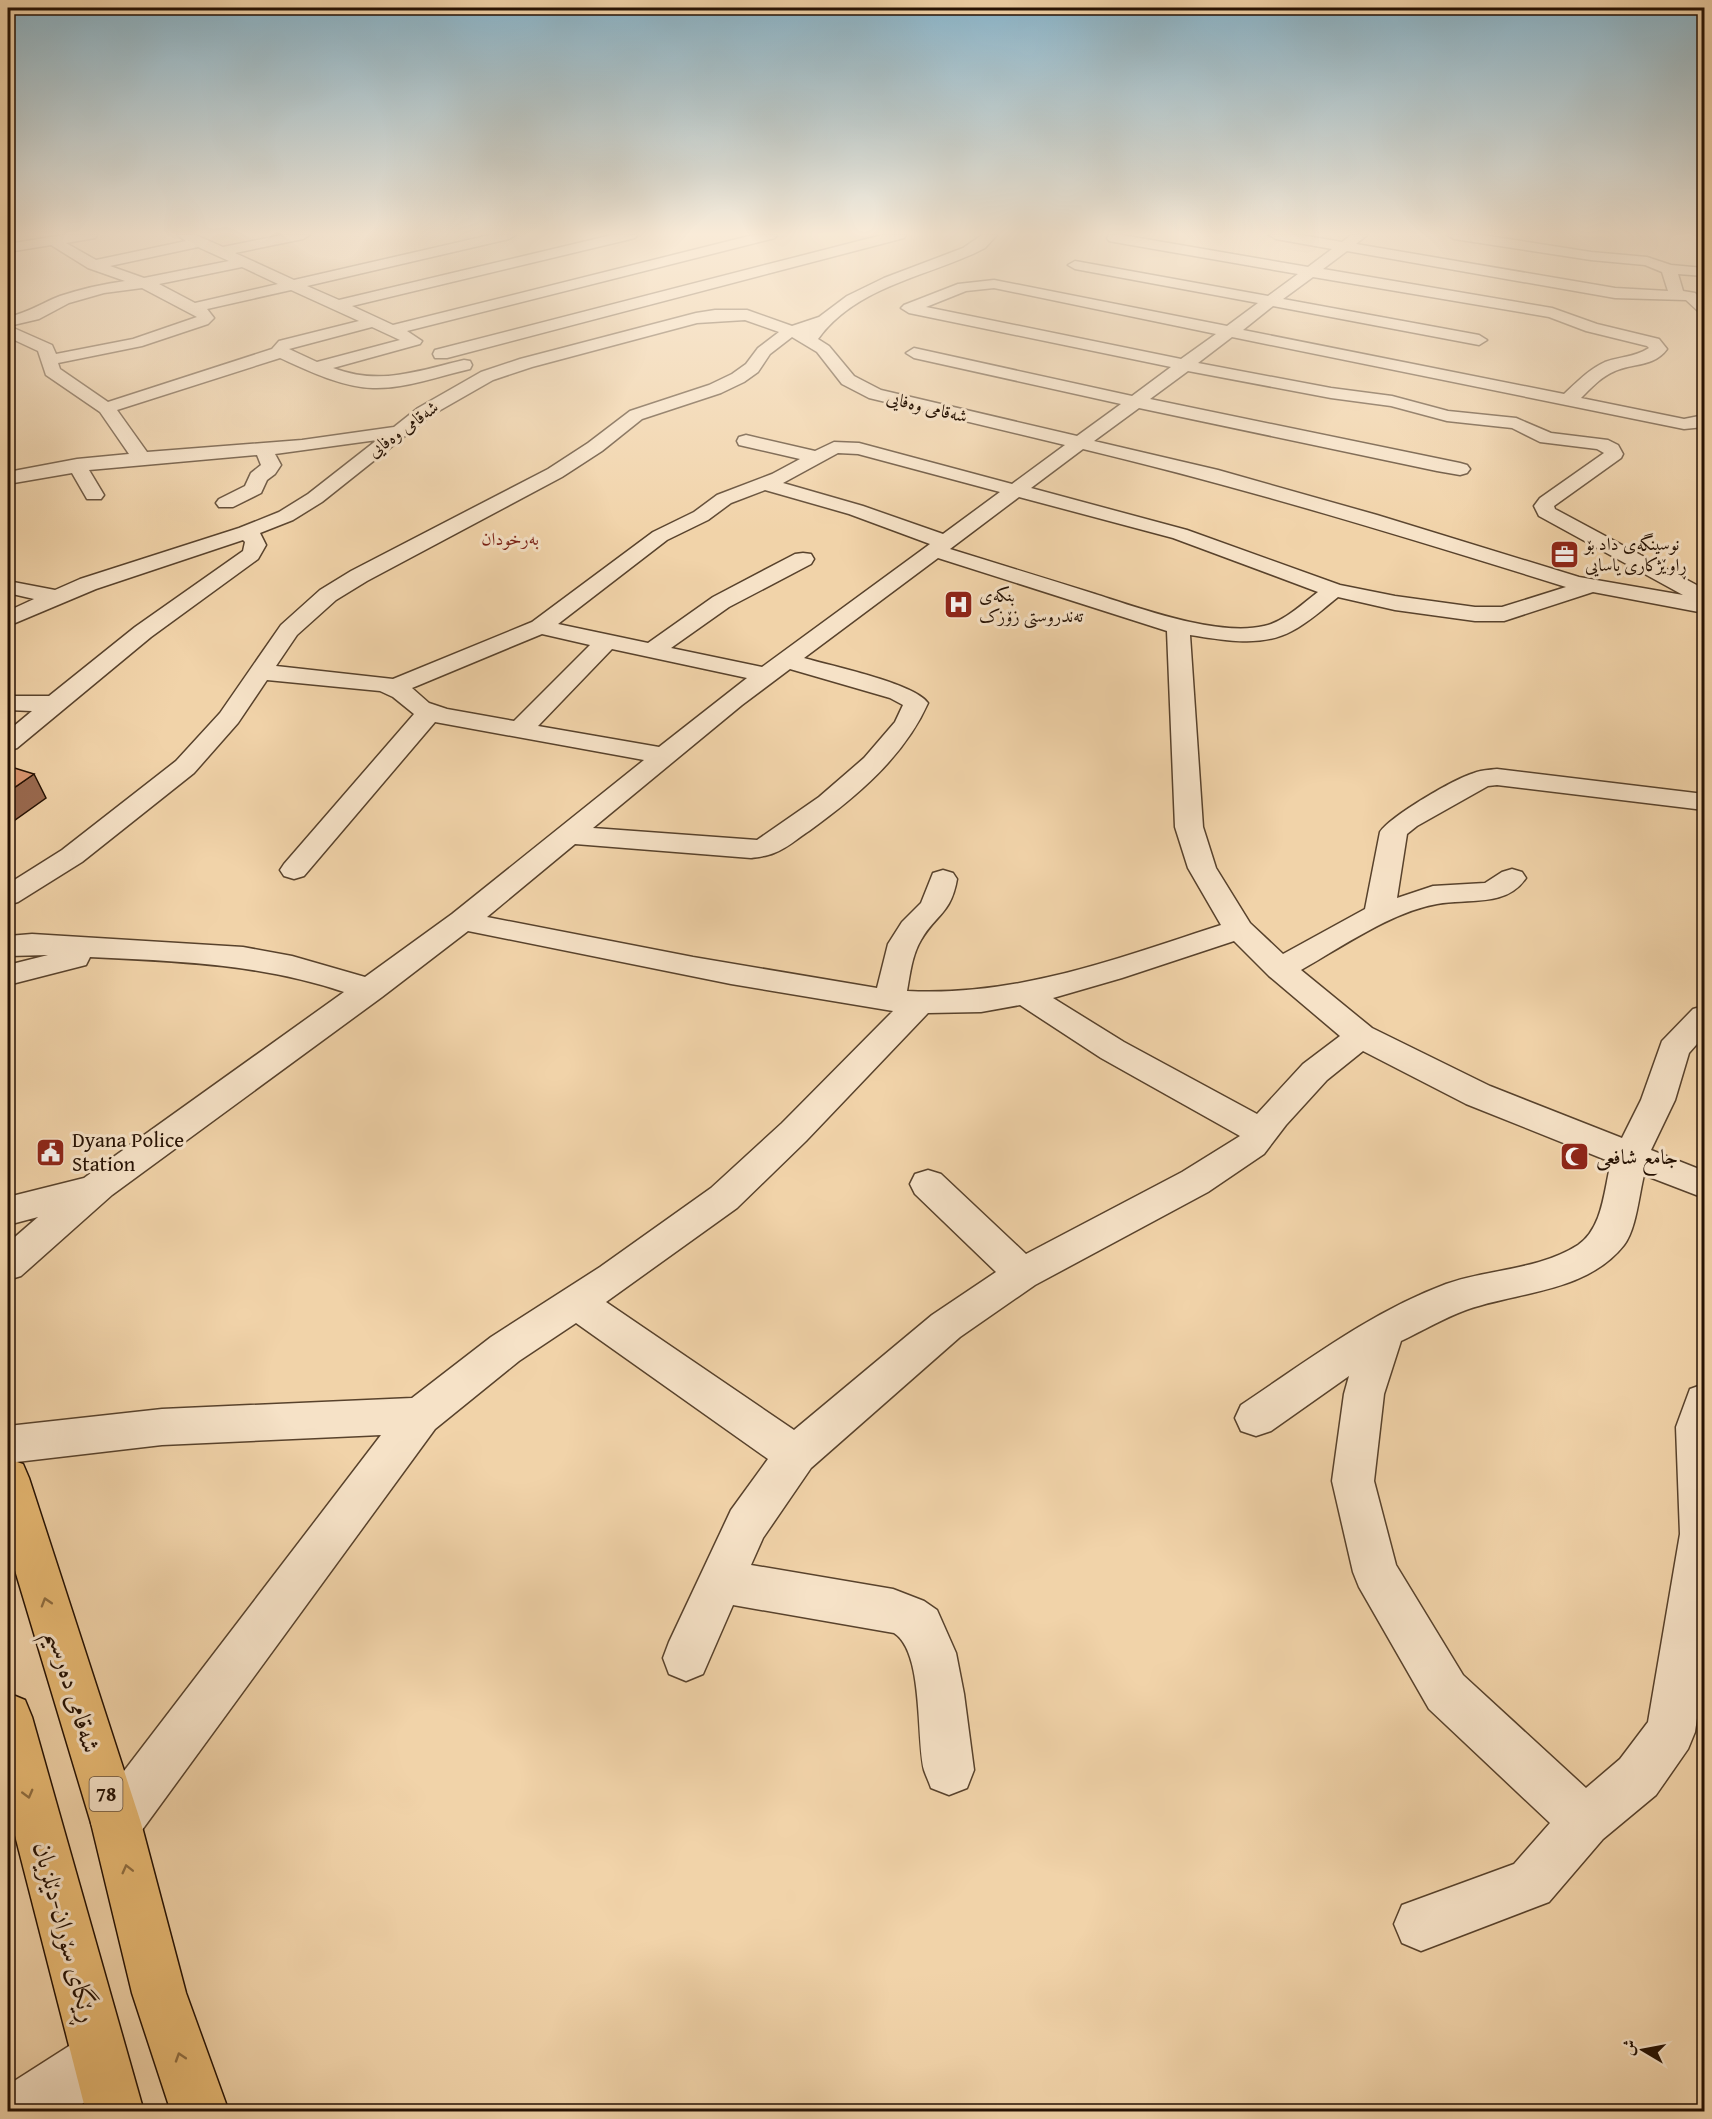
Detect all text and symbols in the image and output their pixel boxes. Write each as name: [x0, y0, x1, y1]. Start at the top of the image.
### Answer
street label: شەقامی وەفایی: [884, 383, 970, 430]
street label: شەقامی وەفایی: [361, 393, 444, 464]
district label: بەرخودان: [481, 525, 539, 552]
place label: نوسینگەی داد بۆ ڕاوێژكاری یاسایی: [1583, 530, 1687, 580]
office icon: نوسینگەی داد بۆ ڕاوێژكاری یاسایی: [1548, 538, 1580, 570]
place label: بنکەی تەندروستی زۆزک: [979, 581, 1084, 629]
hospital icon: بنکەی تەندروستی زۆزک: [942, 589, 974, 621]
place label: Dyana Police Station: [72, 1124, 184, 1179]
public building icon: Dyana Police Station: [35, 1136, 67, 1168]
mosque icon: جامع شافعی: [1559, 1141, 1591, 1173]
place label: جامع شافعی: [1596, 1141, 1678, 1176]
one-way arrow: [41, 1597, 54, 1608]
street label: شەقامی دەرسیم: [31, 1624, 112, 1760]
road number: 78: [90, 1777, 122, 1811]
one-way arrow: [21, 1789, 34, 1799]
street label: ڕێگای سۆران-دێلزیان: [21, 1837, 109, 2027]
one-way arrow: [122, 1864, 135, 1874]
north arrow: [1613, 2020, 1673, 2080]
text: ش: [1615, 2037, 1641, 2057]
one-way arrow: [174, 2052, 187, 2063]

